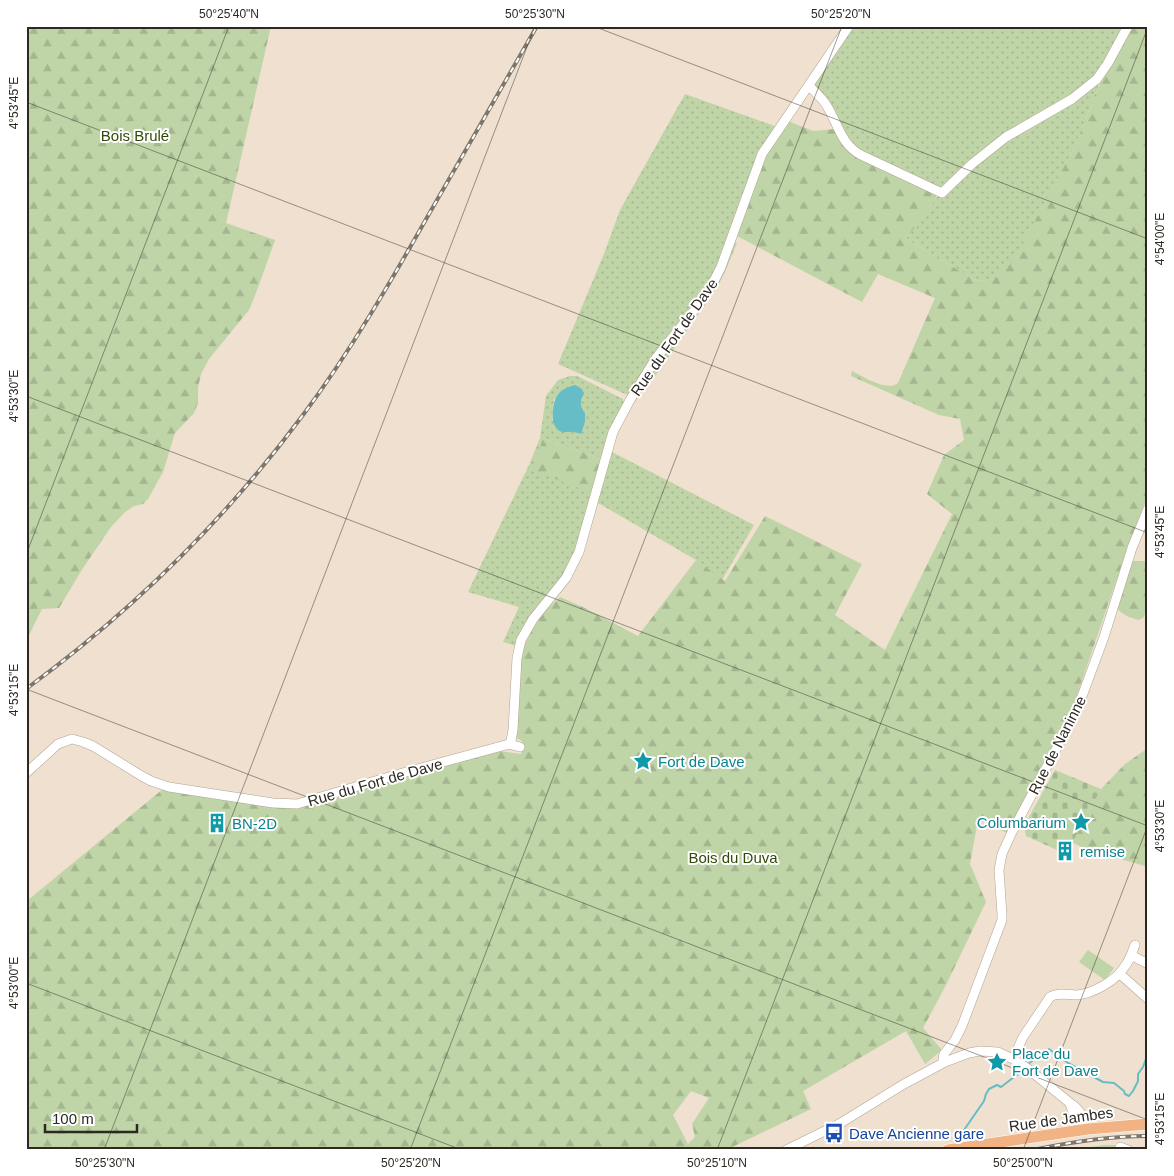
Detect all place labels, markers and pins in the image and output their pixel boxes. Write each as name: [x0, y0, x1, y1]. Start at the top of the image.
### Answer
place icon: Fort de Dave: [632, 750, 654, 772]
place label: Fort de Dave: [658, 753, 745, 770]
place icon: Columbarium: [1070, 811, 1092, 833]
building icon: BN-2D: [206, 812, 228, 834]
place label: Columbarium: [977, 814, 1066, 831]
place label: BN-2D: [232, 815, 277, 832]
building icon: remise: [1054, 840, 1076, 862]
place label: remise: [1080, 843, 1125, 860]
place label: Place du Fort de Dave: [1012, 1045, 1099, 1079]
place icon: Place du Fort de Dave: [986, 1051, 1008, 1073]
bus stop icon: Dave Ancienne gare: [823, 1122, 845, 1144]
place label: Dave Ancienne gare: [849, 1125, 984, 1142]

